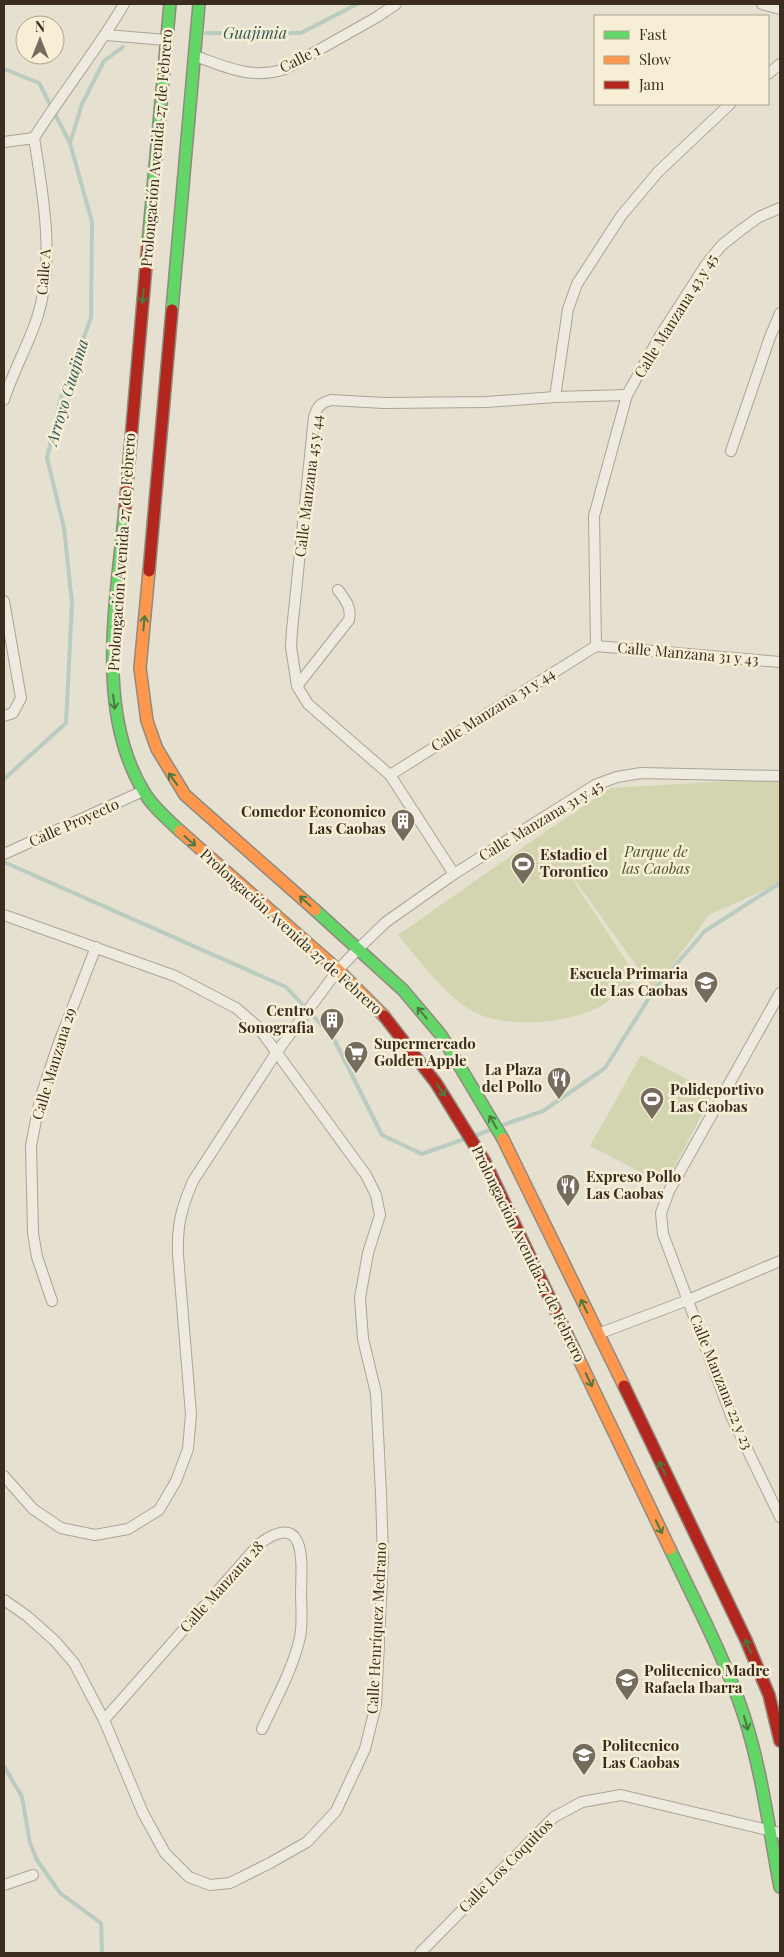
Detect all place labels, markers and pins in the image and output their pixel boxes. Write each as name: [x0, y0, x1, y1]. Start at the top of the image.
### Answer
place label: Comedor Economico Las Caobas: [241, 801, 386, 838]
building icon: Comedor Economico Las Caobas: [390, 808, 416, 842]
place label: Estadio el Torontico: [540, 844, 608, 881]
sports icon: Estadio el Torontico: [510, 851, 536, 885]
place label: Escuela Primaria de Las Caobas: [569, 963, 688, 1000]
school or university icon: Escuela Primaria de Las Caobas: [693, 970, 719, 1004]
place label: Centro Sonografia: [238, 1000, 314, 1037]
building icon: Centro Sonografia: [319, 1007, 345, 1041]
place label: Supermercado Golden Apple: [374, 1033, 476, 1070]
supermarket icon: Supermercado Golden Apple: [343, 1040, 369, 1074]
place label: La Plaza del Pollo: [482, 1059, 542, 1096]
restaurant icon: La Plaza del Pollo: [546, 1066, 572, 1100]
place label: Polideportivo Las Caobas: [670, 1079, 764, 1116]
sports icon: Polideportivo Las Caobas: [639, 1086, 665, 1120]
place label: Expreso Pollo Las Caobas: [586, 1166, 681, 1203]
restaurant icon: Expreso Pollo Las Caobas: [555, 1173, 581, 1207]
place label: Politecnico Madre Rafaela Ibarra: [644, 1660, 770, 1697]
school or university icon: Politecnico Madre Rafaela Ibarra: [614, 1667, 640, 1701]
place label: Politecnico Las Caobas: [602, 1735, 680, 1772]
school or university icon: Politecnico Las Caobas: [571, 1742, 597, 1776]

